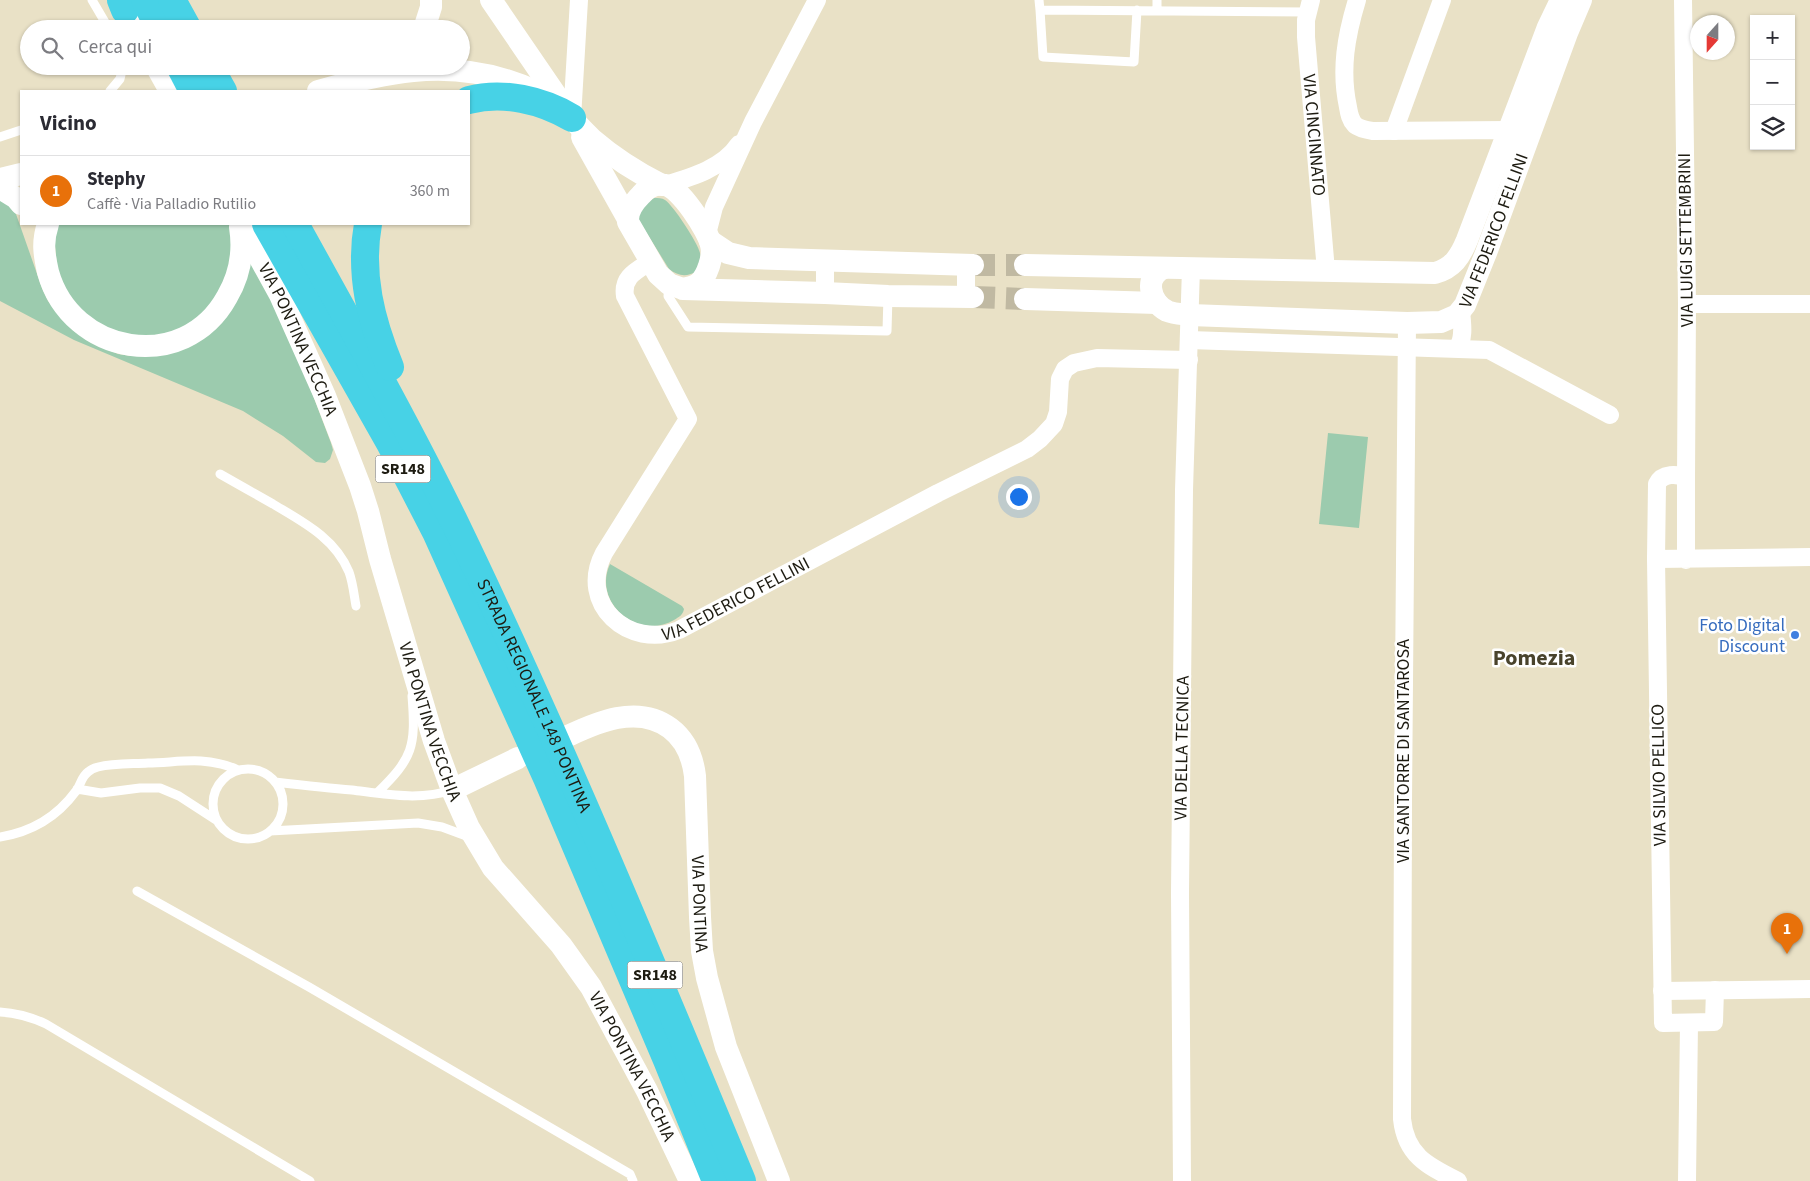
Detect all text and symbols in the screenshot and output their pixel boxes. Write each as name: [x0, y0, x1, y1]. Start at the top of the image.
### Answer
north arrow: [1690, 15, 1735, 60]
map controls: [1750, 15, 1795, 150]
button: +: [1750, 15, 1795, 60]
search box: [20, 20, 470, 75]
icon: search: [38, 34, 66, 62]
text: Cerca qui: [78, 34, 152, 61]
button: −: [1750, 60, 1795, 105]
street label: VIA CINCINNATO: [1297, 73, 1332, 197]
button: layers: [1750, 105, 1795, 150]
text: Vicino: [40, 108, 97, 138]
street label: VIA FEDERICO FELLINI: [1453, 150, 1534, 312]
street label: VIA LUIGI SETTEMBRINI: [1672, 153, 1700, 327]
text: Stephy: [87, 166, 145, 193]
text: 1: [52, 180, 60, 202]
text: 360 m: [410, 180, 450, 202]
text: Caffè · Via Palladio Rutilio: [87, 193, 256, 215]
street label: VIA PONTINA VECCHIA: [252, 258, 344, 420]
road number: SR148: [376, 456, 430, 482]
your location: [1006, 484, 1032, 510]
street label: VIA FEDERICO FELLINI: [660, 551, 814, 647]
street label: STRADA REGIONALE 148 PONTINA: [471, 574, 598, 817]
place label: Foto Digital Discount: [1699, 613, 1785, 659]
marker: Foto Digital Discount: [1789, 629, 1801, 641]
street label: VIA PONTINA VECCHIA: [393, 639, 468, 805]
street label: VIA SANTORRE DI SANTAROSA: [1391, 639, 1416, 863]
district label: Pomezia: [1493, 642, 1575, 674]
street label: VIA DELLA TECNICA: [1168, 675, 1196, 821]
street label: VIA SILVIO PELLICO: [1645, 704, 1673, 846]
street label: VIA PONTINA: [685, 855, 715, 953]
pin: 1: [1771, 913, 1803, 954]
road number: SR148: [628, 962, 682, 988]
street label: VIA PONTINA VECCHIA: [583, 987, 682, 1146]

